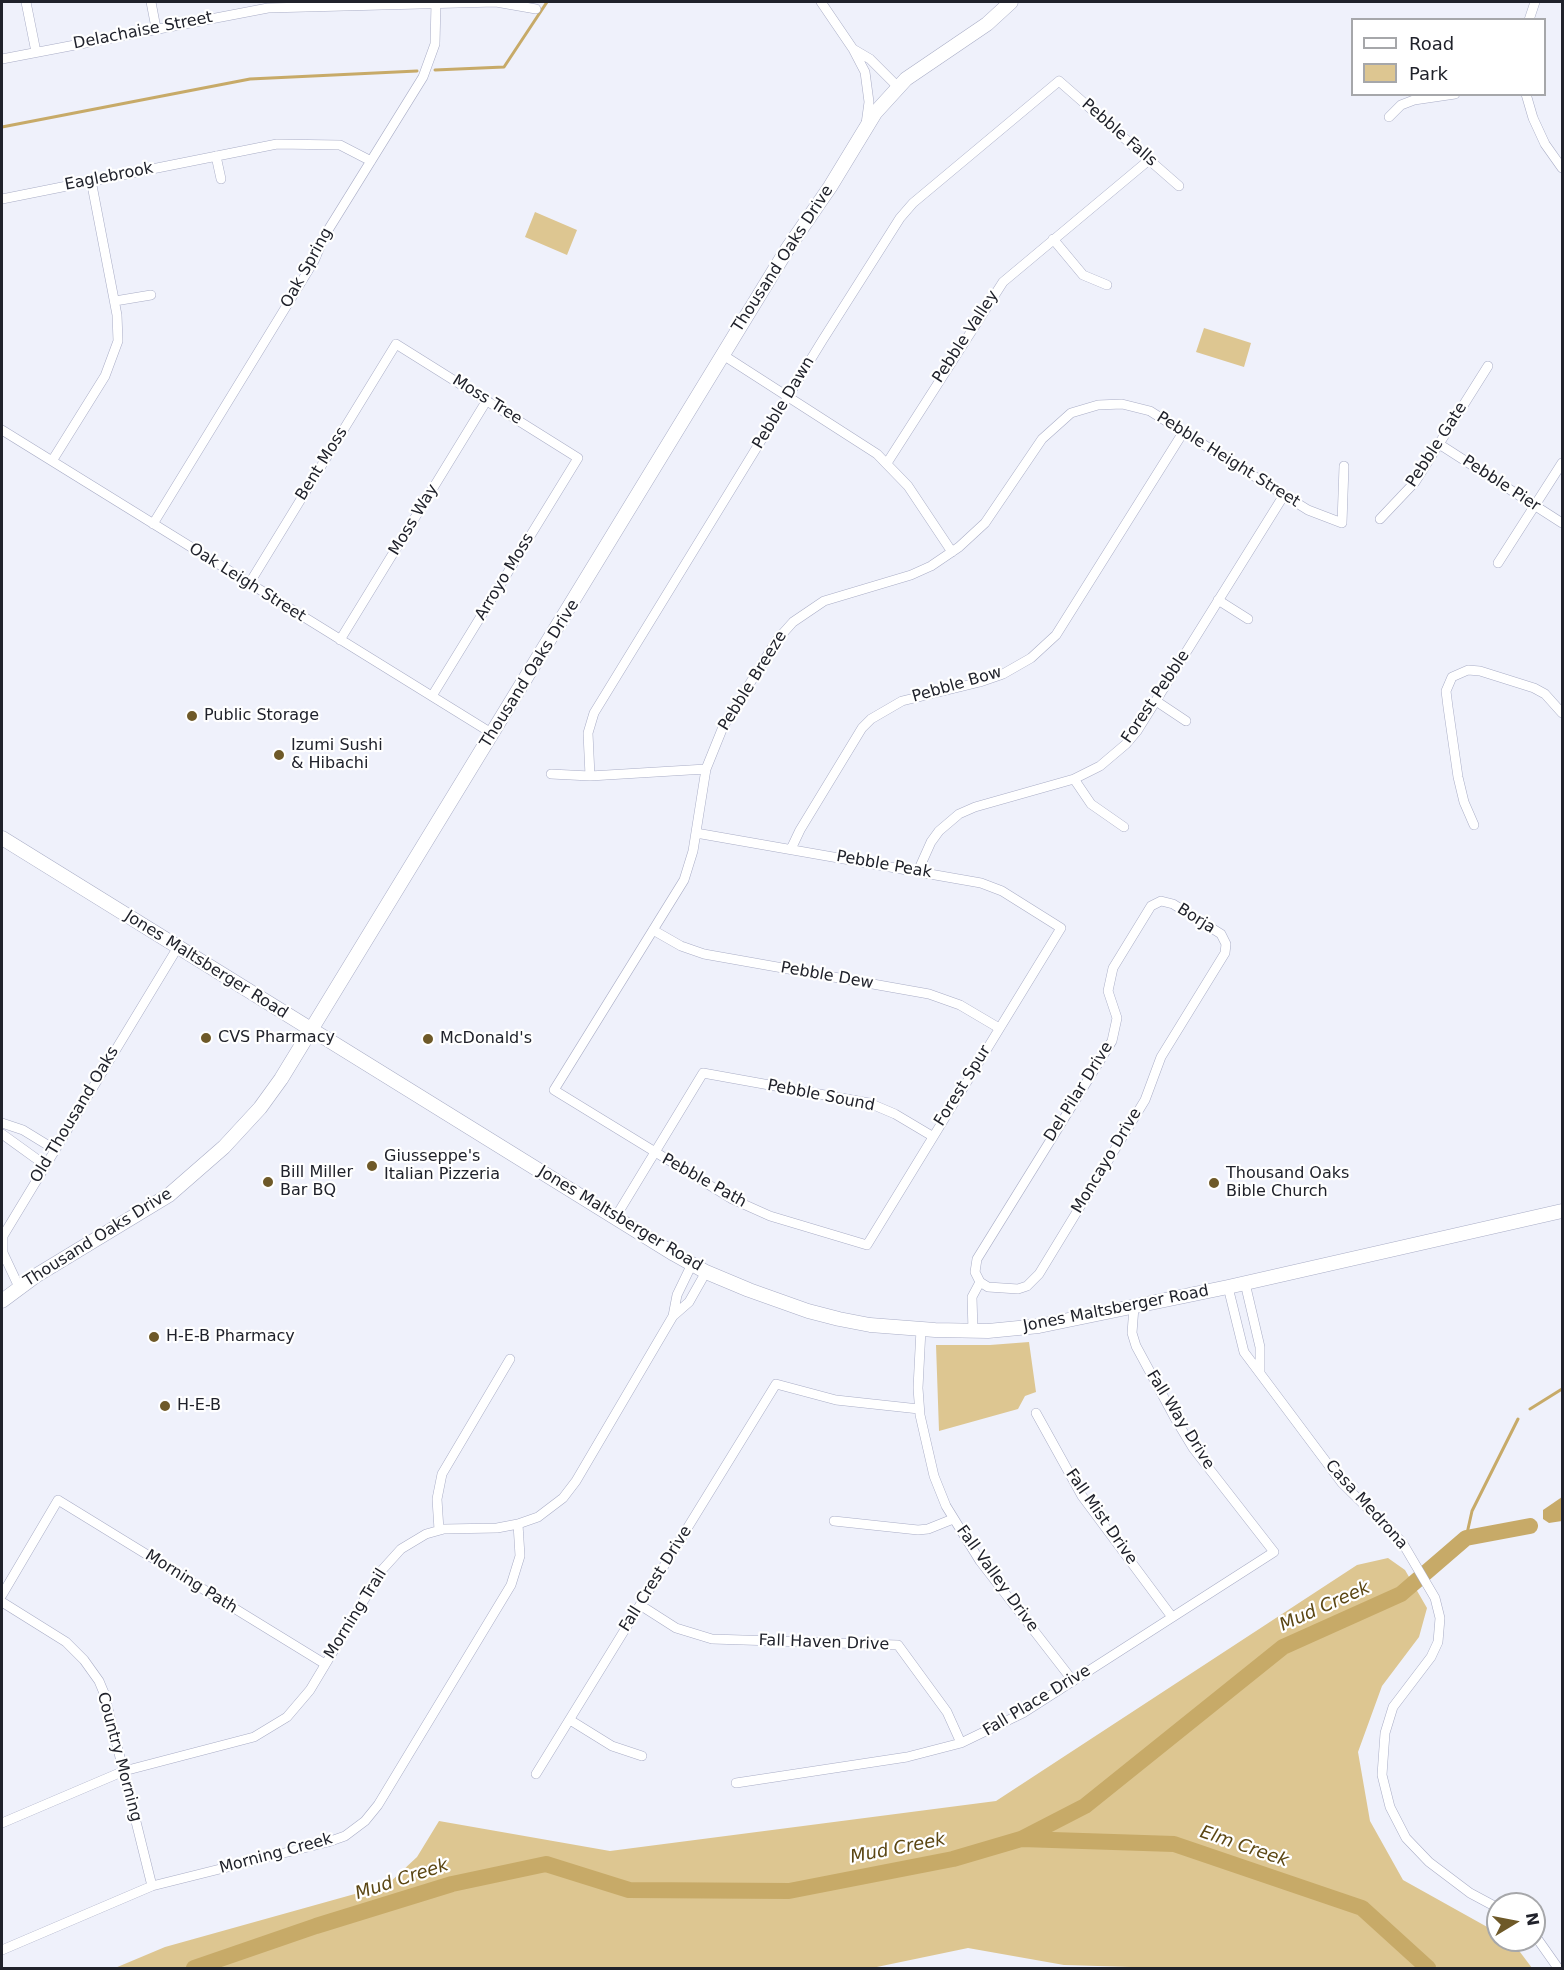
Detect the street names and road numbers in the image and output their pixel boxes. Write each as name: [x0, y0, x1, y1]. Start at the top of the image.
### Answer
street label: Delachaise Street: [72, 8, 214, 54]
street label: Pebble Falls: [1077, 95, 1161, 171]
street label: Eaglebrook: [63, 159, 155, 195]
street label: Thousand Oaks Drive: [728, 182, 838, 336]
street label: Oak Spring: [277, 225, 337, 311]
street label: Pebble Valley: [929, 287, 1003, 387]
street label: Pebble Dawn: [749, 353, 819, 453]
street label: Moss Tree: [449, 371, 525, 429]
street label: Pebble Gate: [1403, 399, 1471, 491]
street label: Pebble Height Street: [1153, 408, 1303, 512]
street label: Bent Moss: [292, 424, 352, 504]
street label: Pebble Pier: [1459, 452, 1543, 516]
street label: Moss Way: [385, 481, 443, 559]
street label: Arroyo Moss: [472, 530, 538, 624]
street label: Oak Leigh Street: [185, 539, 309, 627]
street label: Thousand Oaks Drive: [477, 596, 583, 752]
street label: Pebble Breeze: [715, 628, 791, 734]
street label: Forest Pebble: [1118, 647, 1194, 747]
street label: Pebble Bow: [910, 663, 1004, 707]
street label: Pebble Peak: [835, 847, 933, 883]
street label: Borja: [1173, 900, 1219, 938]
street label: Jones Maltsberger Road: [121, 907, 291, 1023]
street label: Pebble Dew: [779, 958, 875, 994]
street label: Del Pilar Drive: [1041, 1039, 1117, 1145]
street label: Forest Spur: [931, 1042, 995, 1130]
street label: Old Thousand Oaks: [27, 1043, 123, 1187]
street label: Pebble Sound: [766, 1076, 876, 1116]
street label: Moncayo Drive: [1068, 1105, 1146, 1217]
street label: Pebble Path: [658, 1150, 750, 1212]
street label: Jones Maltsberger Road: [534, 1162, 706, 1276]
street label: Thousand Oaks Drive: [20, 1185, 176, 1291]
street label: Jones Maltsberger Road: [1022, 1282, 1210, 1336]
street label: Fall Way Drive: [1142, 1367, 1218, 1473]
street label: Casa Medrona: [1321, 1456, 1411, 1554]
street label: Fall Mist Drive: [1061, 1466, 1141, 1568]
street label: Fall Valley Drive: [952, 1522, 1042, 1636]
street label: Fall Crest Drive: [616, 1523, 696, 1635]
street label: Morning Path: [141, 1546, 241, 1618]
street label: Morning Trail: [321, 1565, 391, 1663]
street label: Fall Haven Drive: [758, 1631, 890, 1655]
street label: Fall Place Drive: [980, 1661, 1094, 1741]
street label: Country Morning: [92, 1690, 146, 1824]
street label: Morning Creek: [217, 1830, 335, 1878]

